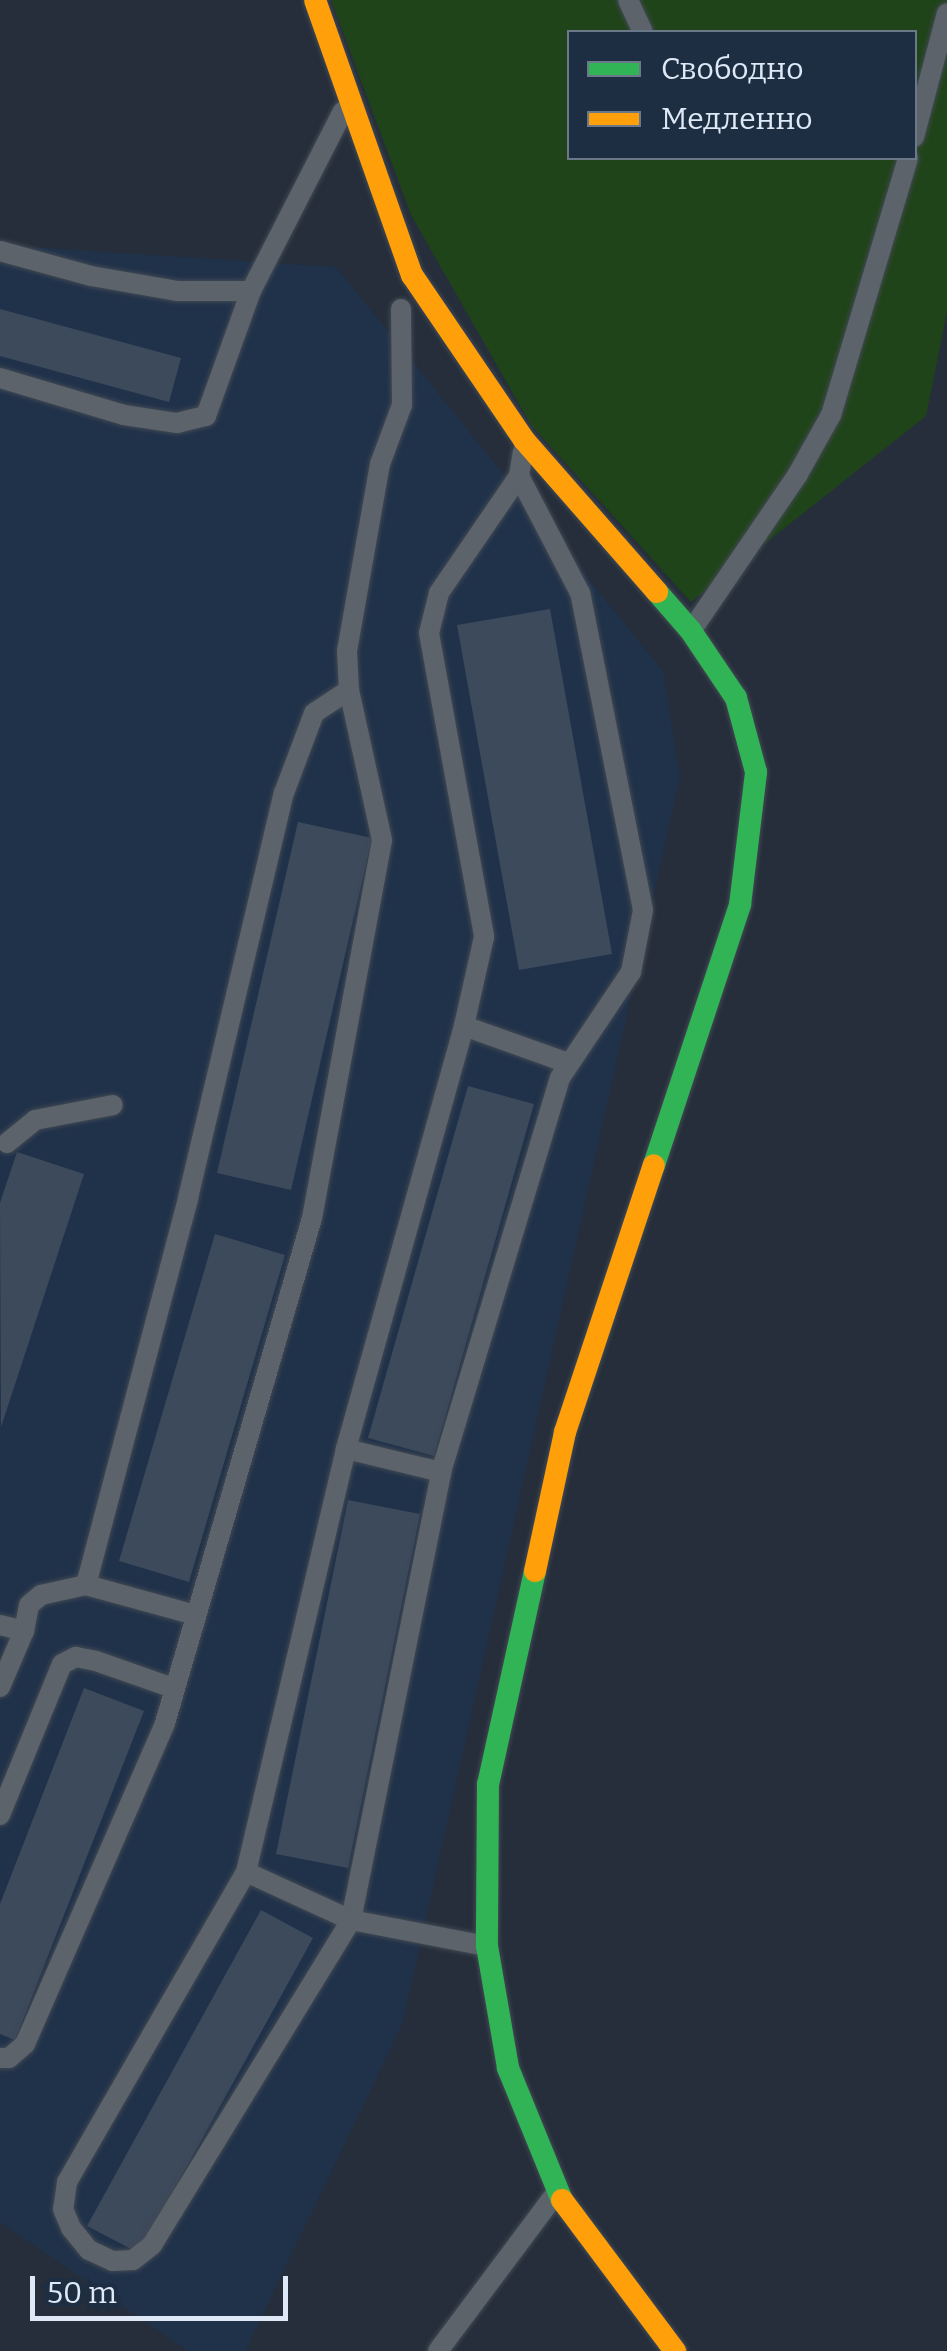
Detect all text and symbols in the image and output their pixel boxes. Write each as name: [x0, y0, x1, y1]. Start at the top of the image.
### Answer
legend: [567, 30, 917, 160]
text: Свободно: [661, 51, 803, 87]
text: Медленно: [661, 101, 813, 137]
scale bar: [35, 2256, 292, 2318]
text: 50 m: [47, 2275, 117, 2311]

